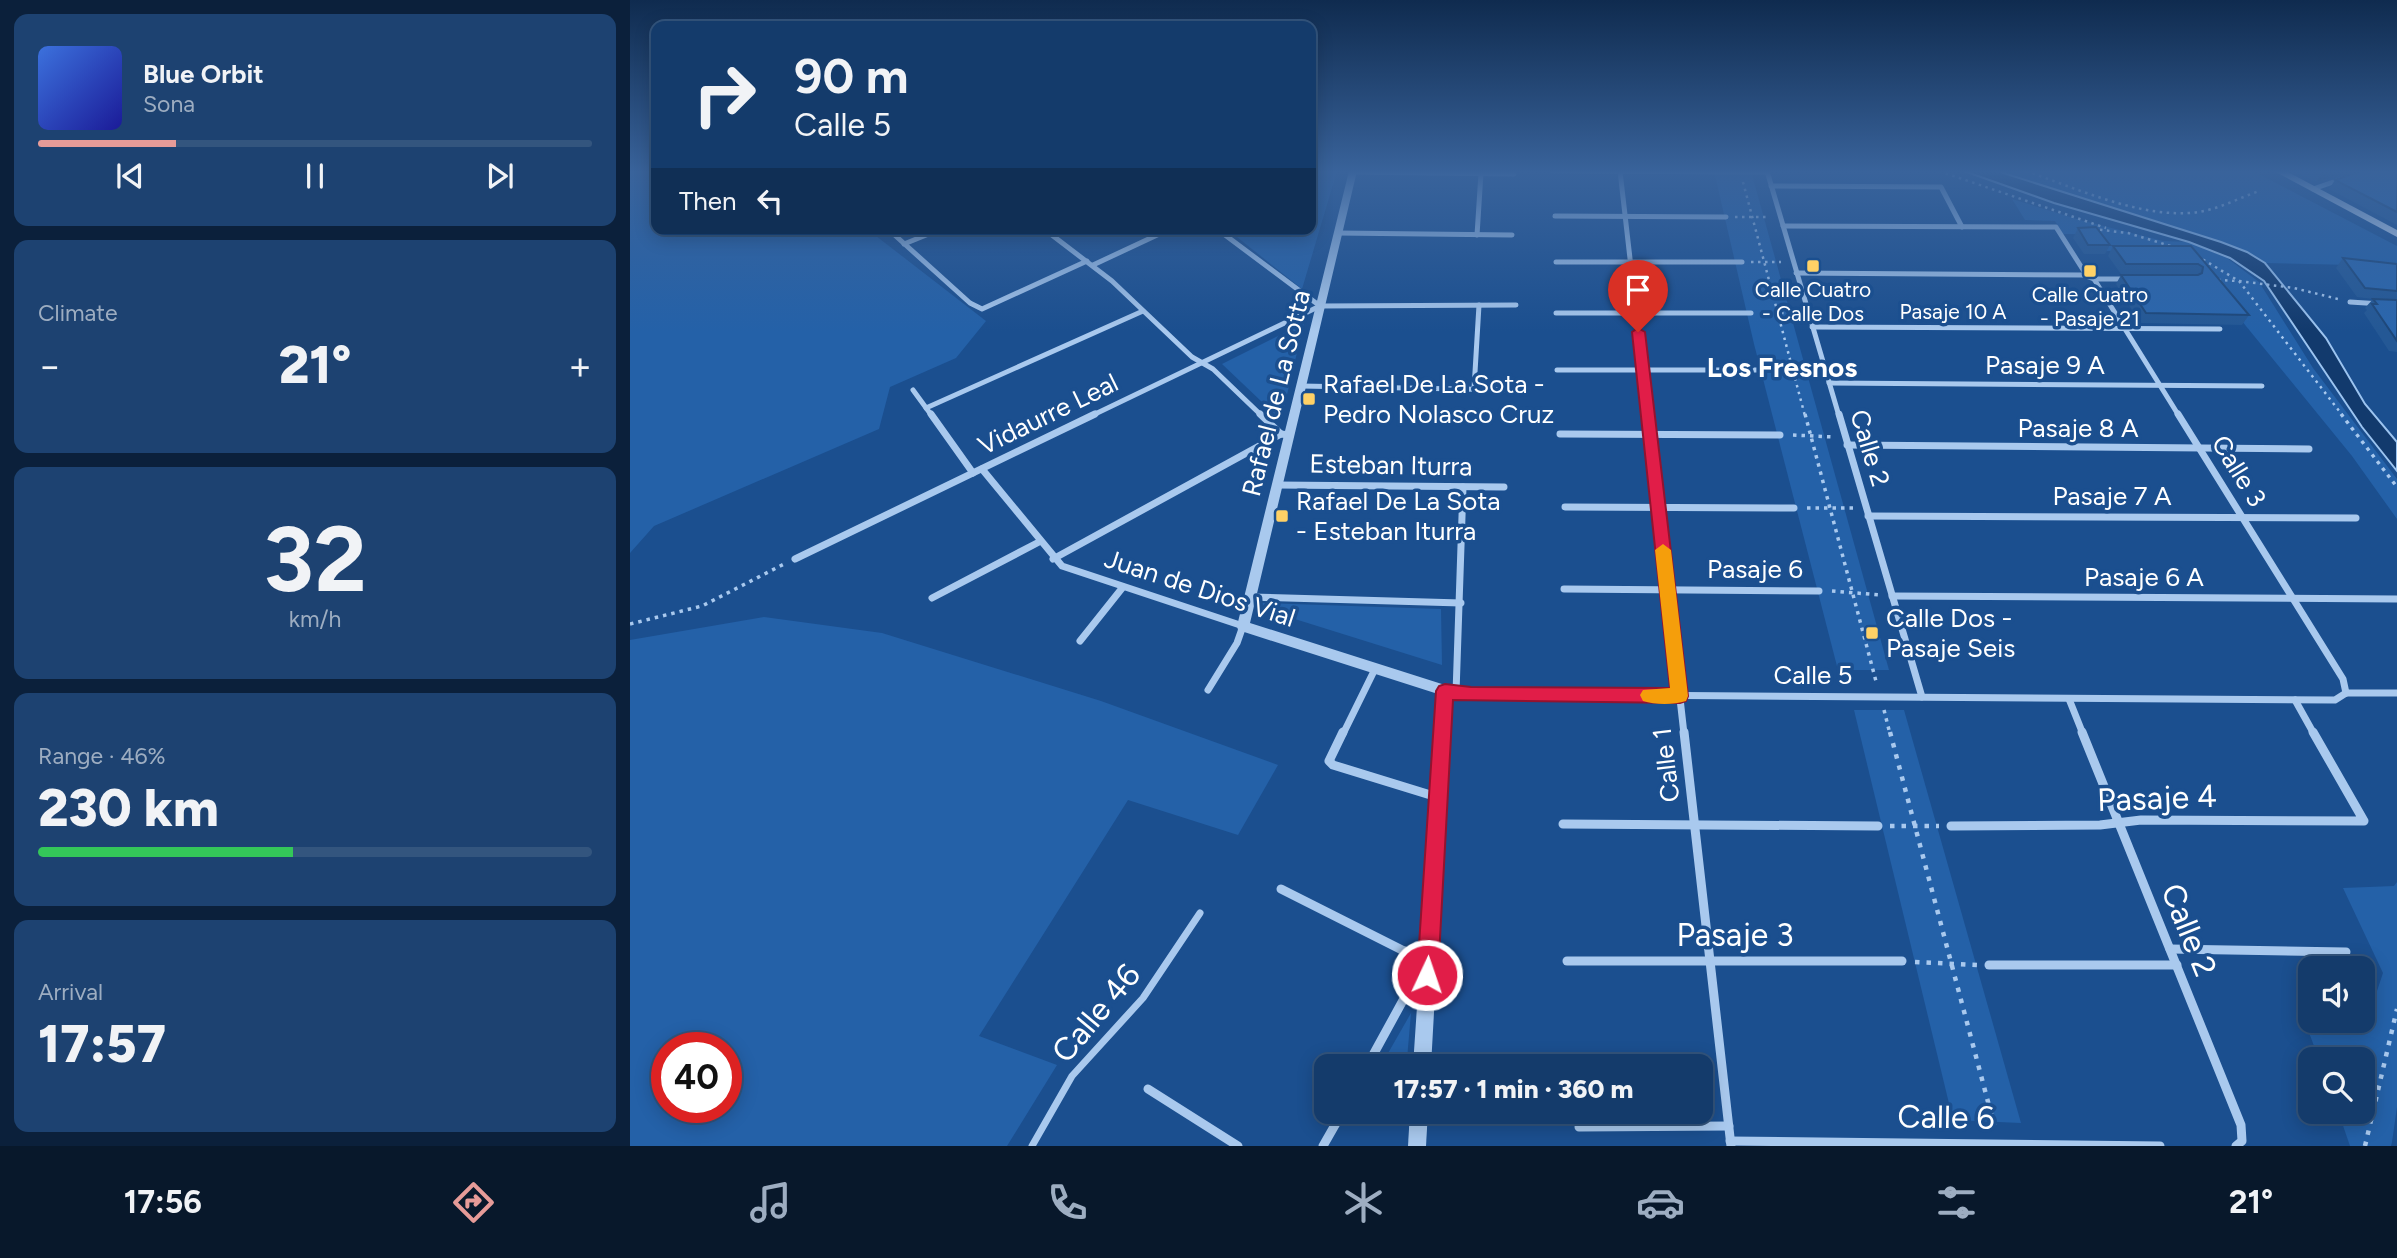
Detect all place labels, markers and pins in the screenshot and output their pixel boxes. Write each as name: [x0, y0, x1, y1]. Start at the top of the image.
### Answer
marker: Calle Cuatro - Calle Dos: [1805, 258, 1821, 274]
pin: [1608, 260, 1668, 332]
marker: Calle Cuatro - Pasaje 21: [2082, 263, 2098, 279]
place label: Calle Cuatro - Calle Dos: [1755, 277, 1871, 326]
place label: Calle Cuatro - Pasaje 21: [2032, 282, 2148, 331]
place label: Rafael De La Sota - Pedro Nolasco Cruz: [1323, 368, 1554, 430]
marker: Rafael De La Sota - Pedro Nolasco Cruz: [1301, 391, 1317, 407]
place label: Rafael De La Sota - Esteban Iturra: [1296, 485, 1500, 547]
marker: Rafael De La Sota - Esteban Iturra: [1274, 508, 1290, 524]
place label: Calle Dos - Pasaje Seis: [1886, 602, 2015, 664]
marker: Calle Dos - Pasaje Seis: [1864, 625, 1880, 641]

